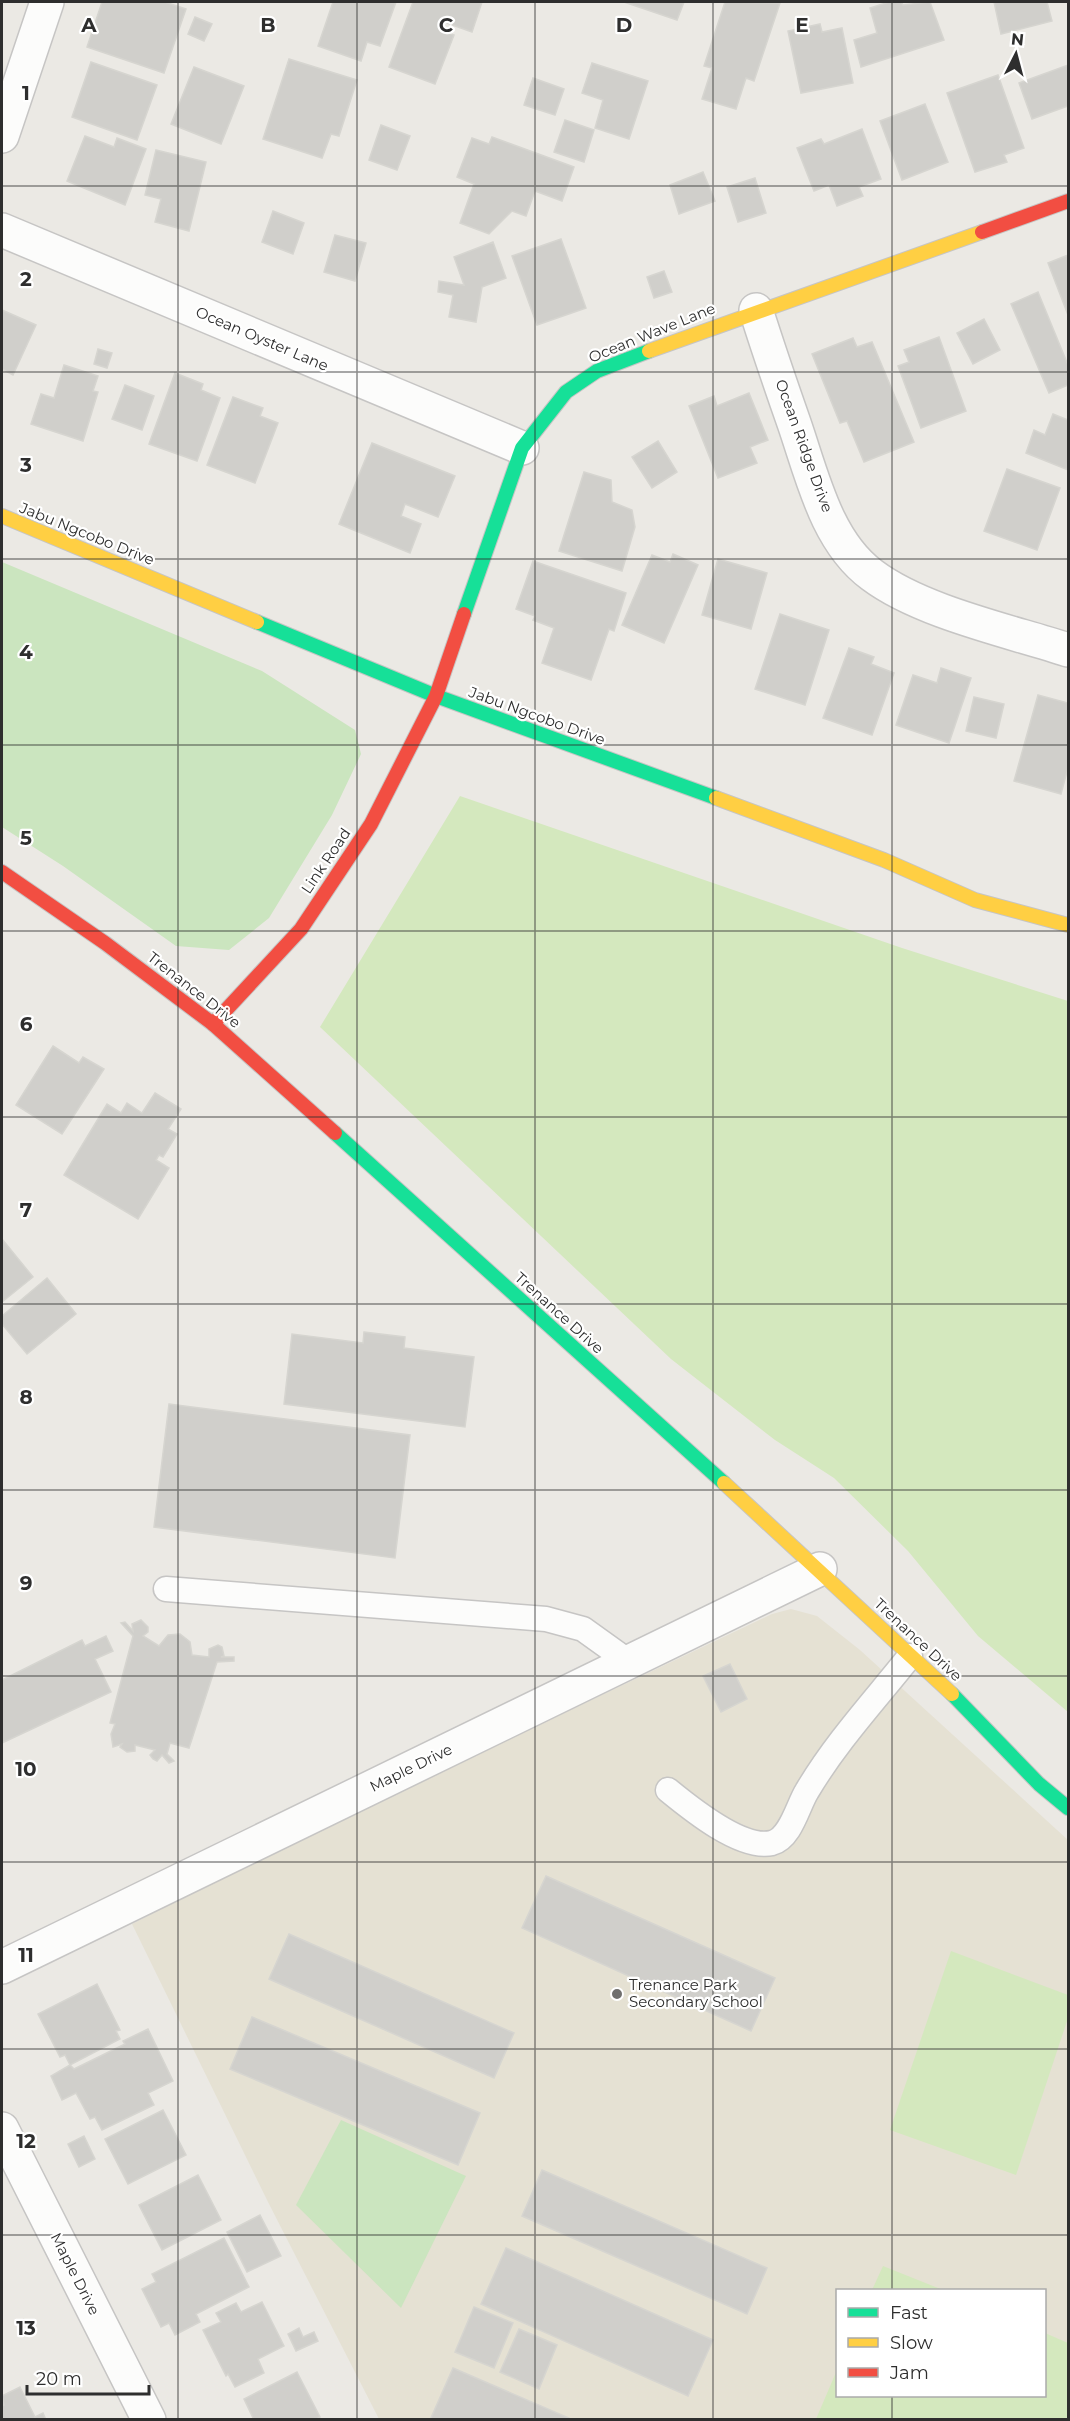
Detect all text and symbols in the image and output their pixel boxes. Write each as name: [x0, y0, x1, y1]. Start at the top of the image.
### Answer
text: A: [80, 13, 97, 37]
text: B: [260, 13, 276, 37]
text: C: [439, 13, 454, 37]
text: D: [616, 13, 632, 37]
text: E: [795, 13, 809, 37]
north arrow: [986, 24, 1046, 84]
text: N: [1010, 29, 1025, 50]
text: 1: [22, 81, 30, 105]
text: 2: [20, 267, 32, 291]
street label: Ocean Wave Lane: [586, 298, 718, 367]
street label: Ocean Oyster Lane: [193, 302, 331, 375]
street label: Ocean Ridge Drive: [772, 377, 837, 515]
text: 3: [19, 453, 32, 477]
street label: Jabu Ngcobo Drive: [16, 497, 157, 569]
text: 4: [19, 640, 33, 664]
street label: Jabu Ngcobo Drive: [466, 682, 608, 749]
street label: Link Road: [297, 824, 354, 897]
text: 5: [20, 826, 32, 850]
street label: Trenance Drive: [144, 947, 245, 1032]
text: 6: [20, 1012, 33, 1036]
text: 7: [20, 1198, 32, 1222]
street label: Trenance Drive: [511, 1268, 608, 1357]
text: 8: [19, 1385, 33, 1409]
text: 9: [20, 1571, 32, 1595]
street label: Trenance Drive: [871, 1594, 966, 1685]
street label: Maple Drive: [366, 1739, 455, 1796]
text: 10: [15, 1757, 37, 1781]
text: 11: [18, 1943, 34, 1967]
place label: Trenance Park Secondary School: [629, 1975, 763, 2011]
marker: Trenance Park Secondary School: [610, 1987, 624, 2001]
text: 12: [16, 2129, 36, 2153]
street label: Maple Drive: [47, 2230, 104, 2318]
legend: [836, 2289, 1046, 2397]
text: Fast: [890, 2302, 928, 2324]
text: 13: [16, 2316, 36, 2340]
text: Slow: [890, 2332, 933, 2354]
scale bar: [27, 2358, 148, 2396]
text: Jam: [889, 2362, 929, 2384]
text: 20 m: [36, 2368, 82, 2390]

